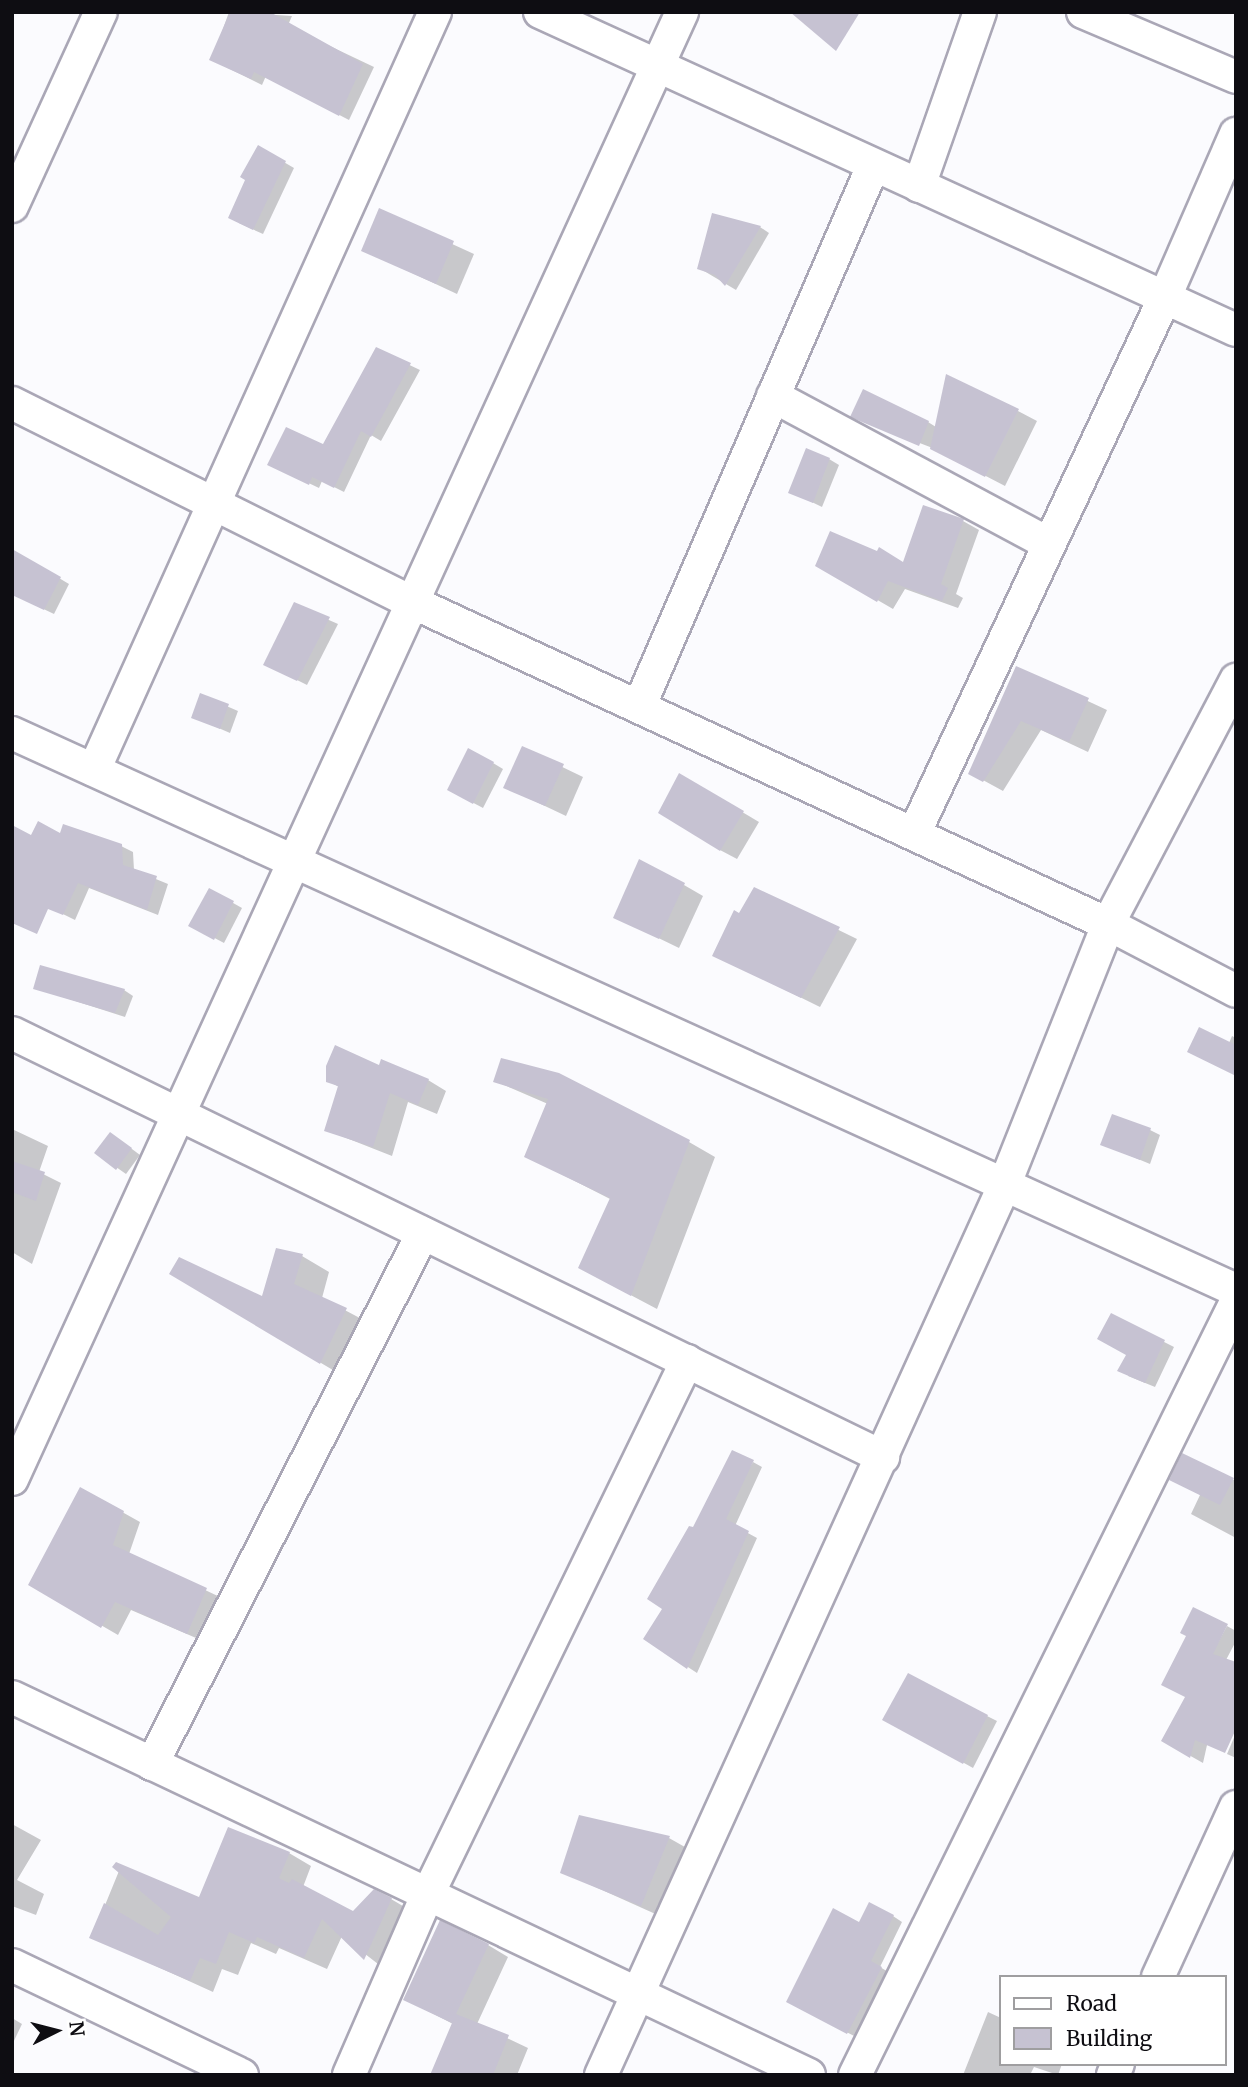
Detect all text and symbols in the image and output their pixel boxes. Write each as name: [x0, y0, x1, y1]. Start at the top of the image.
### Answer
legend: [1000, 1975, 1227, 2066]
text: Road: [1066, 1990, 1117, 2017]
north arrow: [21, 1996, 91, 2066]
text: N: [64, 2020, 90, 2038]
text: Building: [1066, 2025, 1152, 2052]

